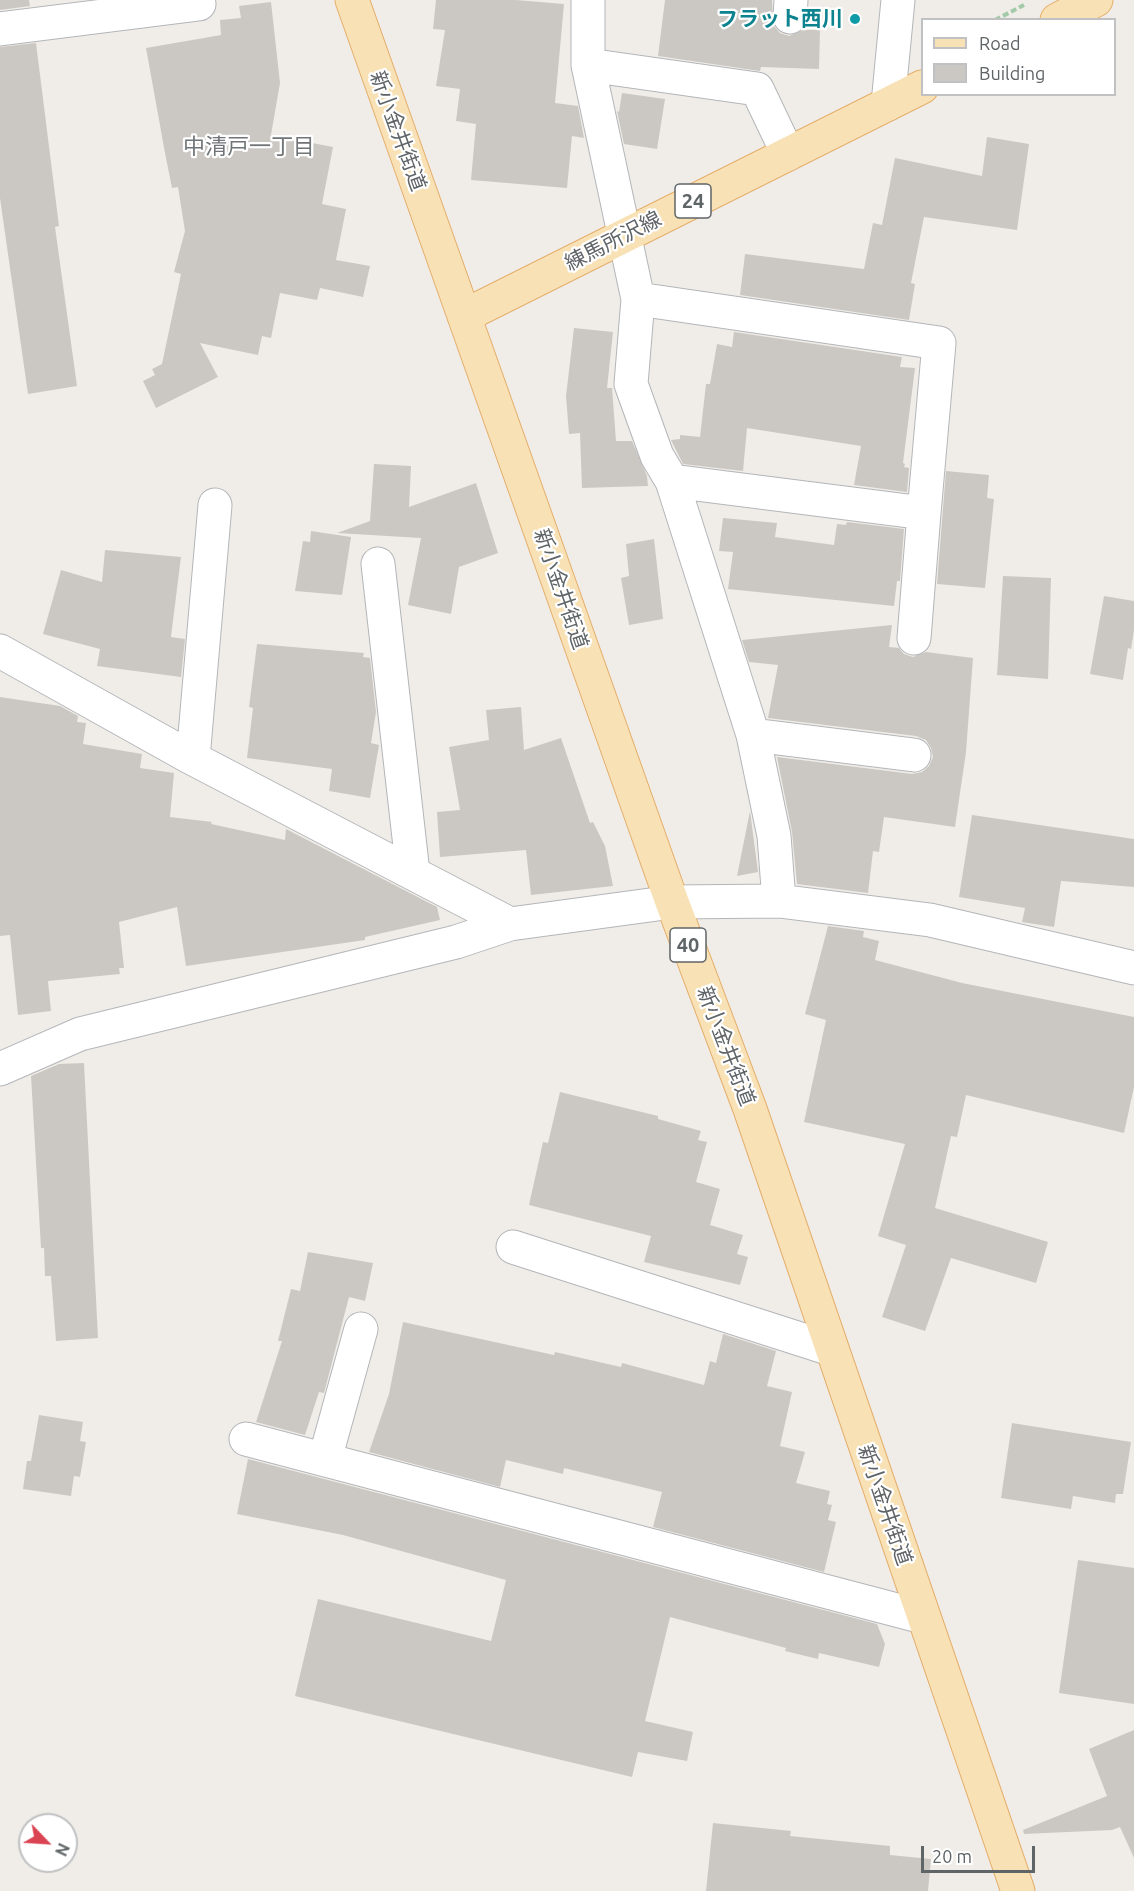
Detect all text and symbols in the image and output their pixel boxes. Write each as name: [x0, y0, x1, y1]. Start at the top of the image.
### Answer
place label: フラット西川: [717, 6, 843, 32]
marker: フラット西川: [848, 12, 862, 26]
legend: [921, 18, 1116, 96]
text: Road: [979, 33, 1021, 53]
text: Building: [979, 63, 1045, 83]
street label: 新小金井街道: [365, 67, 431, 195]
district label: 中清戸一丁目: [183, 134, 315, 160]
road number: 24: [675, 184, 711, 218]
street label: 練馬所沢線: [561, 206, 665, 276]
street label: 新小金井街道: [529, 525, 593, 653]
road number: 40: [670, 928, 706, 962]
street label: 新小金井街道: [692, 983, 760, 1109]
street label: 新小金井街道: [853, 1441, 917, 1569]
north arrow: [18, 1813, 78, 1873]
scale bar: [924, 1834, 1038, 1872]
text: N: [52, 1841, 73, 1859]
text: 20 m: [932, 1846, 972, 1866]

